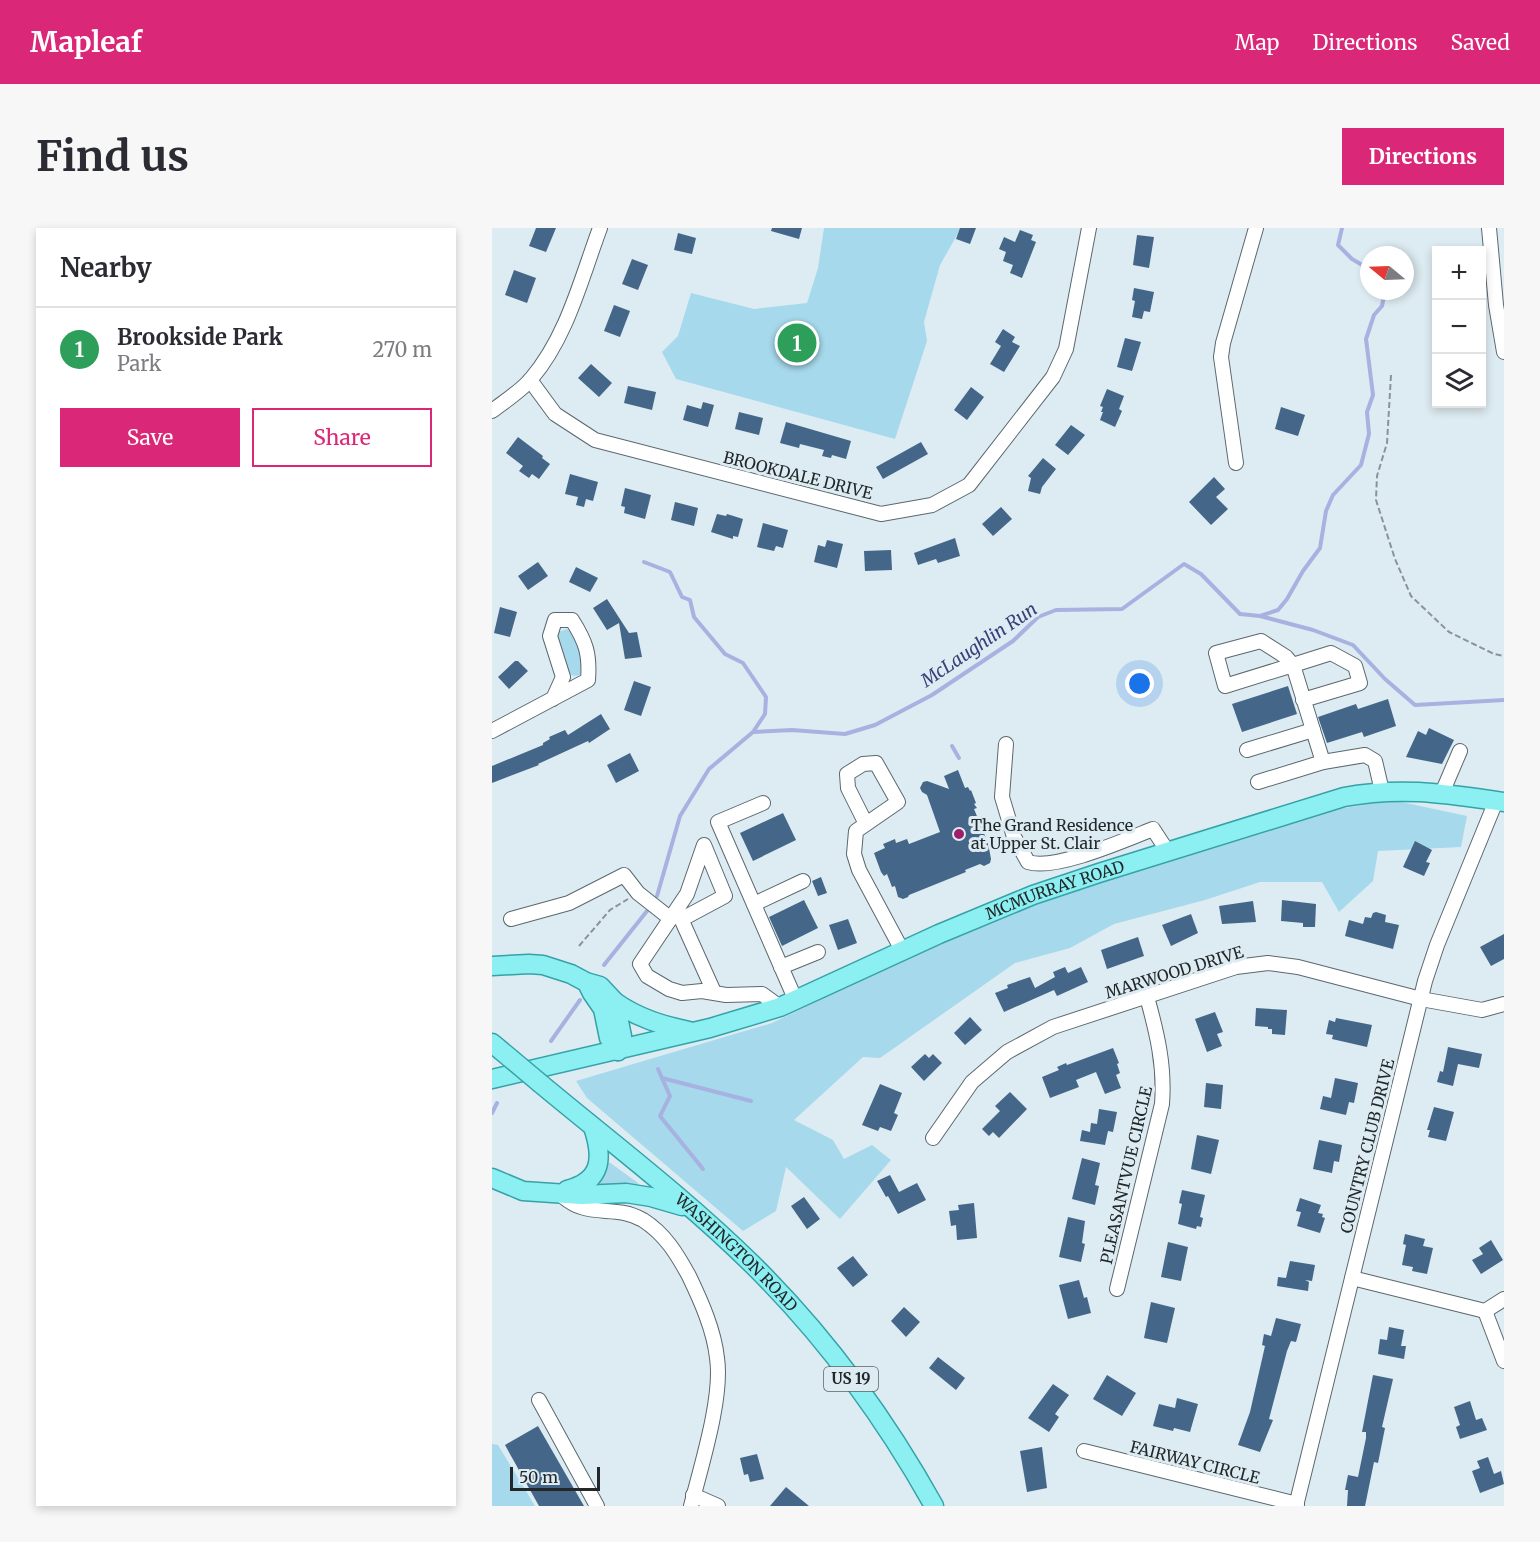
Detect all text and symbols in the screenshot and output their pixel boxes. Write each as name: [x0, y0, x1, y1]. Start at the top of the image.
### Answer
text: Mapleaf: [30, 24, 142, 60]
text: Map: [1235, 29, 1279, 56]
text: Directions: [1312, 29, 1417, 56]
text: Saved: [1450, 29, 1510, 56]
button: Directions: [1342, 128, 1504, 185]
text: Find us: [36, 130, 189, 182]
north arrow: [1360, 246, 1414, 300]
map controls: [1432, 246, 1486, 408]
button: +: [1432, 246, 1486, 300]
text: Nearby: [60, 251, 152, 284]
button: −: [1432, 300, 1486, 354]
pin: 1: [778, 320, 816, 366]
text: Brookside Park: [117, 323, 283, 351]
text: 1: [75, 337, 84, 362]
text: 270 m: [372, 337, 432, 362]
text: Park: [117, 351, 161, 376]
button: layers: [1432, 354, 1486, 408]
button: Save: [60, 408, 240, 467]
button: Share: [252, 408, 432, 467]
street label: BROOKDALE DRIVE: [721, 447, 876, 503]
water label: McLaughlin Run: [915, 597, 1041, 693]
your location: [1125, 669, 1154, 698]
place label: The Grand Residence at Upper St. Clair: [971, 815, 1133, 853]
marker: The Grand Residence at Upper St. Clair: [952, 827, 966, 841]
street label: MCMURRAY ROAD: [982, 856, 1127, 924]
street label: MARWOOD DRIVE: [1102, 941, 1246, 1003]
street label: COUNTRY CLUB DRIVE: [1336, 1056, 1399, 1235]
street label: PLEASANTVUE CIRCLE: [1096, 1083, 1156, 1266]
street label: WASHINGTON ROAD: [670, 1188, 802, 1315]
road number: US 19: [824, 1367, 878, 1391]
street label: FAIRWAY CIRCLE: [1128, 1436, 1263, 1488]
scale bar: [510, 1464, 600, 1492]
text: 50 m: [519, 1467, 558, 1487]

